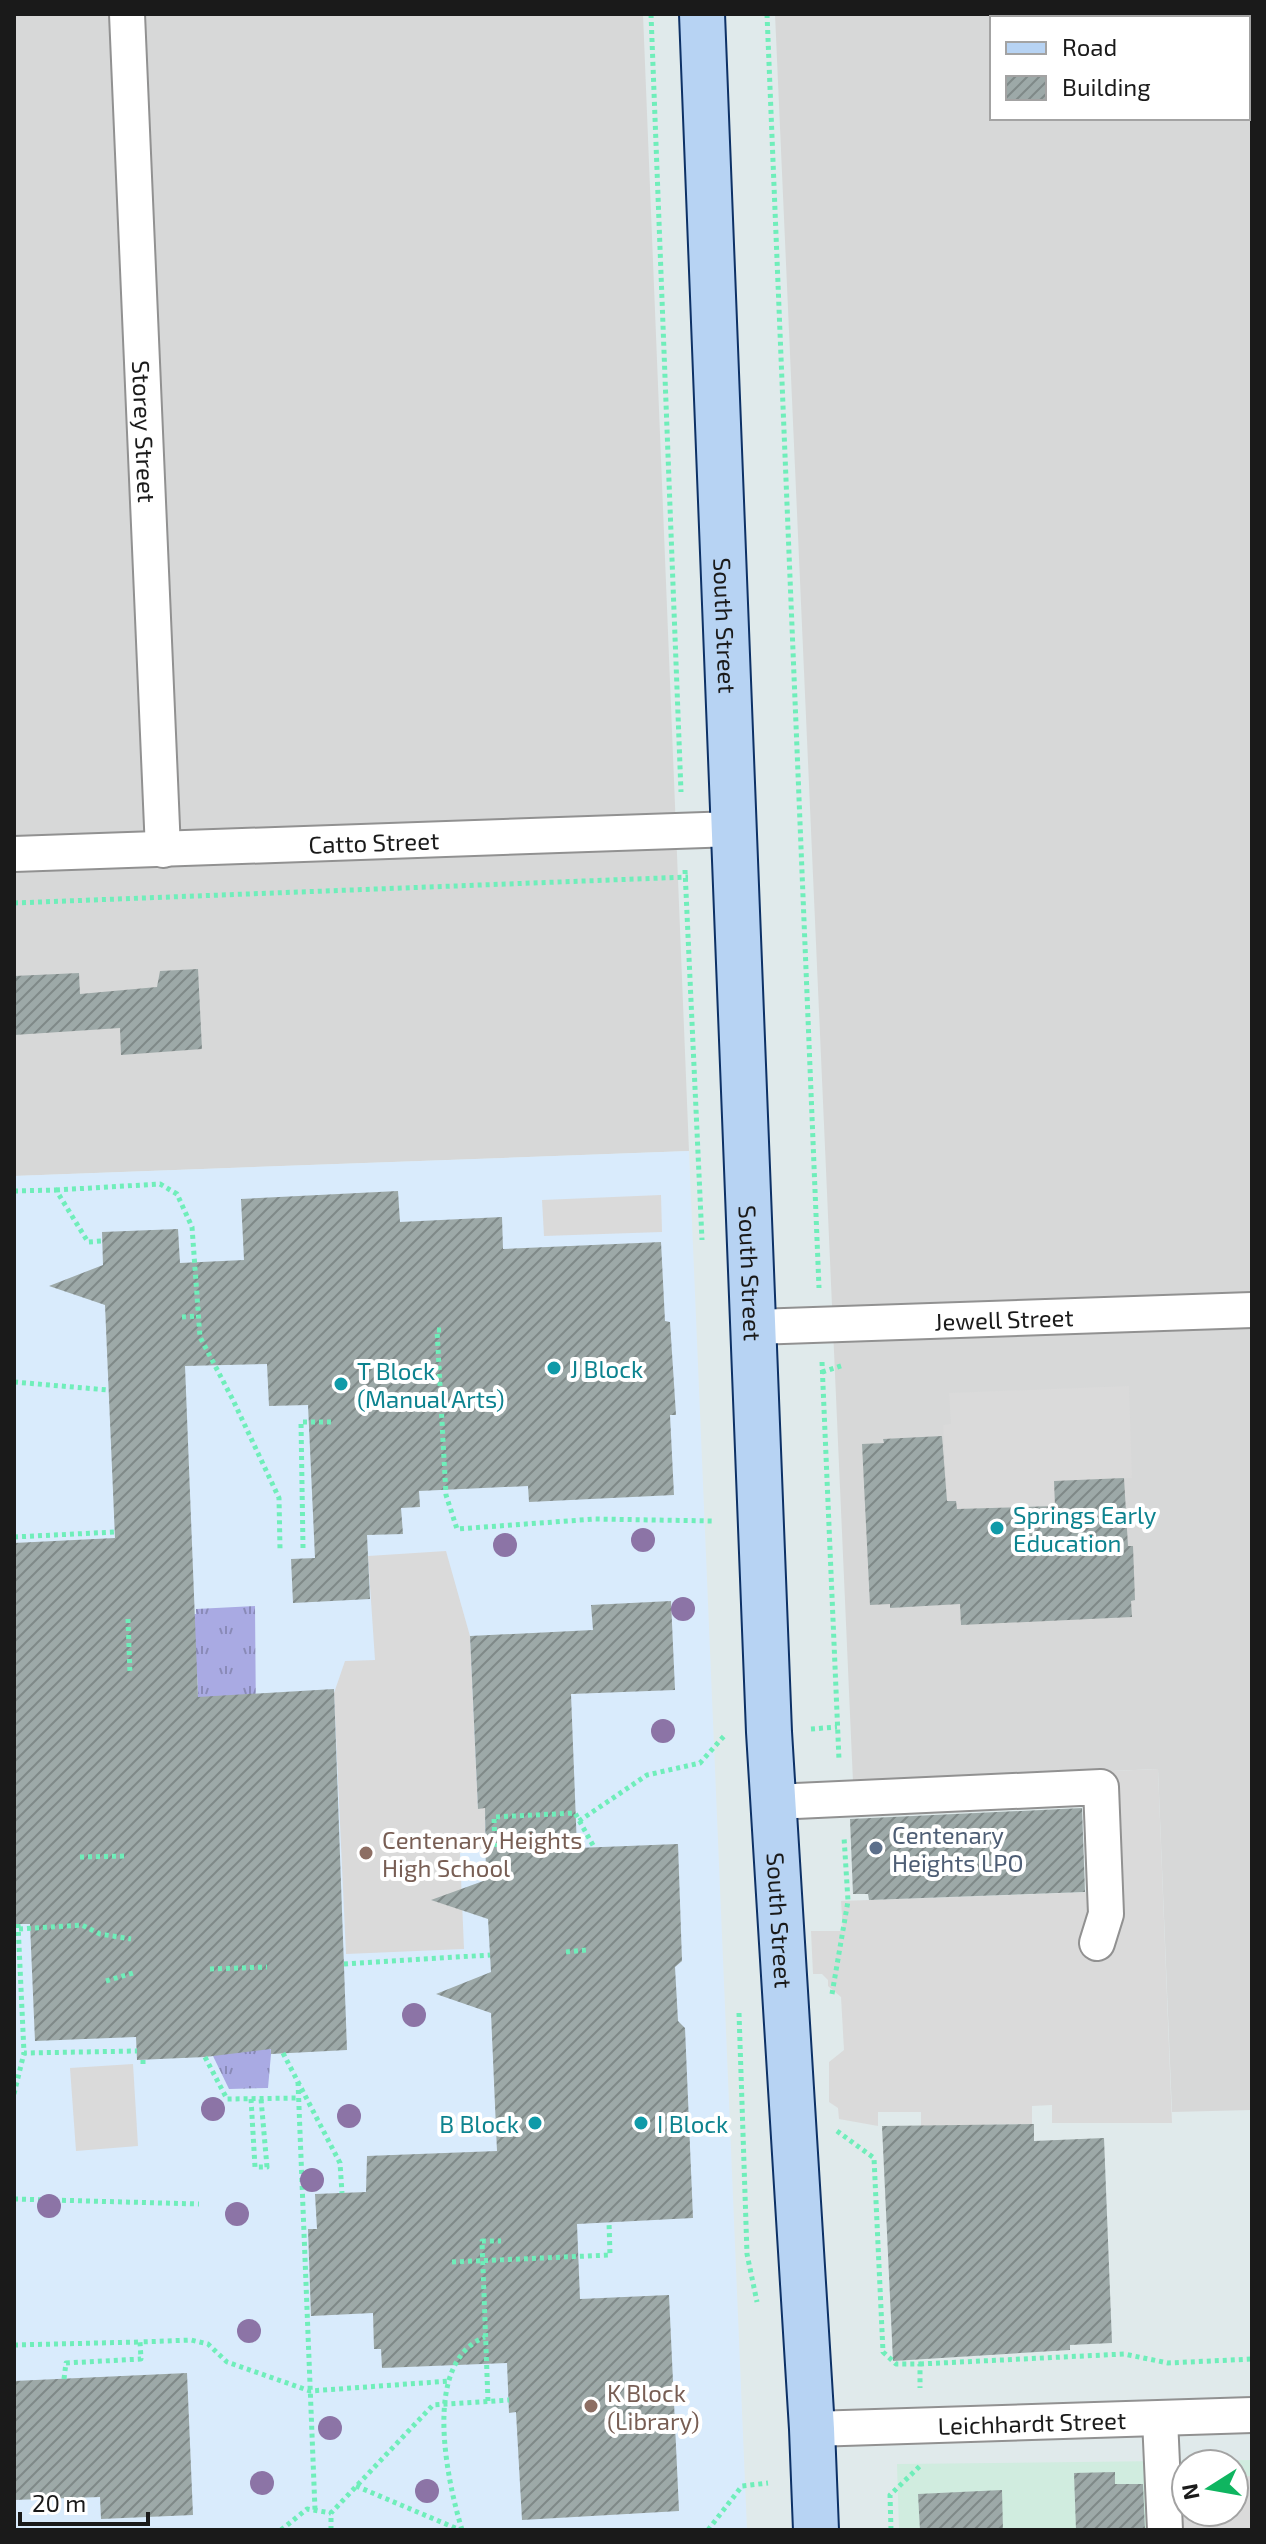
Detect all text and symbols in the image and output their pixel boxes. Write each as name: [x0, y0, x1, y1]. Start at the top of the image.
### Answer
legend: [990, 16, 1250, 120]
text: Road: [1062, 32, 1117, 61]
text: Building: [1062, 72, 1151, 101]
street label: Storey Street: [127, 360, 163, 503]
street label: South Street: [709, 557, 743, 694]
street label: Catto Street: [308, 825, 440, 858]
street label: South Street: [734, 1205, 768, 1342]
street label: Jewell Street: [934, 1302, 1074, 1335]
place label: J Block: [570, 1354, 643, 1383]
place label: T Block (Manual Arts): [357, 1356, 505, 1413]
marker: J Block: [545, 1359, 563, 1377]
marker: T Block (Manual Arts): [332, 1375, 350, 1393]
place label: Springs Early Education: [1013, 1500, 1157, 1557]
marker: Springs Early Education: [988, 1519, 1006, 1537]
place label: Centenary Heights LPO: [892, 1820, 1023, 1877]
place label: Centenary Heights High School: [382, 1825, 582, 1882]
marker: Centenary Heights LPO: [867, 1839, 885, 1857]
marker: Centenary Heights High School: [357, 1844, 375, 1862]
street label: South Street: [762, 1852, 799, 1989]
place label: B Block: [439, 2109, 519, 2138]
place label: I Block: [657, 2109, 728, 2138]
marker: B Block: [526, 2114, 544, 2132]
marker: I Block: [632, 2114, 650, 2132]
place label: K Block (Library): [607, 2378, 700, 2435]
marker: K Block (Library): [582, 2397, 600, 2415]
street label: Leichhardt Street: [937, 2405, 1126, 2439]
north arrow: [1170, 2448, 1250, 2528]
scale bar: [20, 2476, 148, 2526]
text: N: [1175, 2482, 1204, 2502]
text: 20 m: [32, 2488, 86, 2517]

